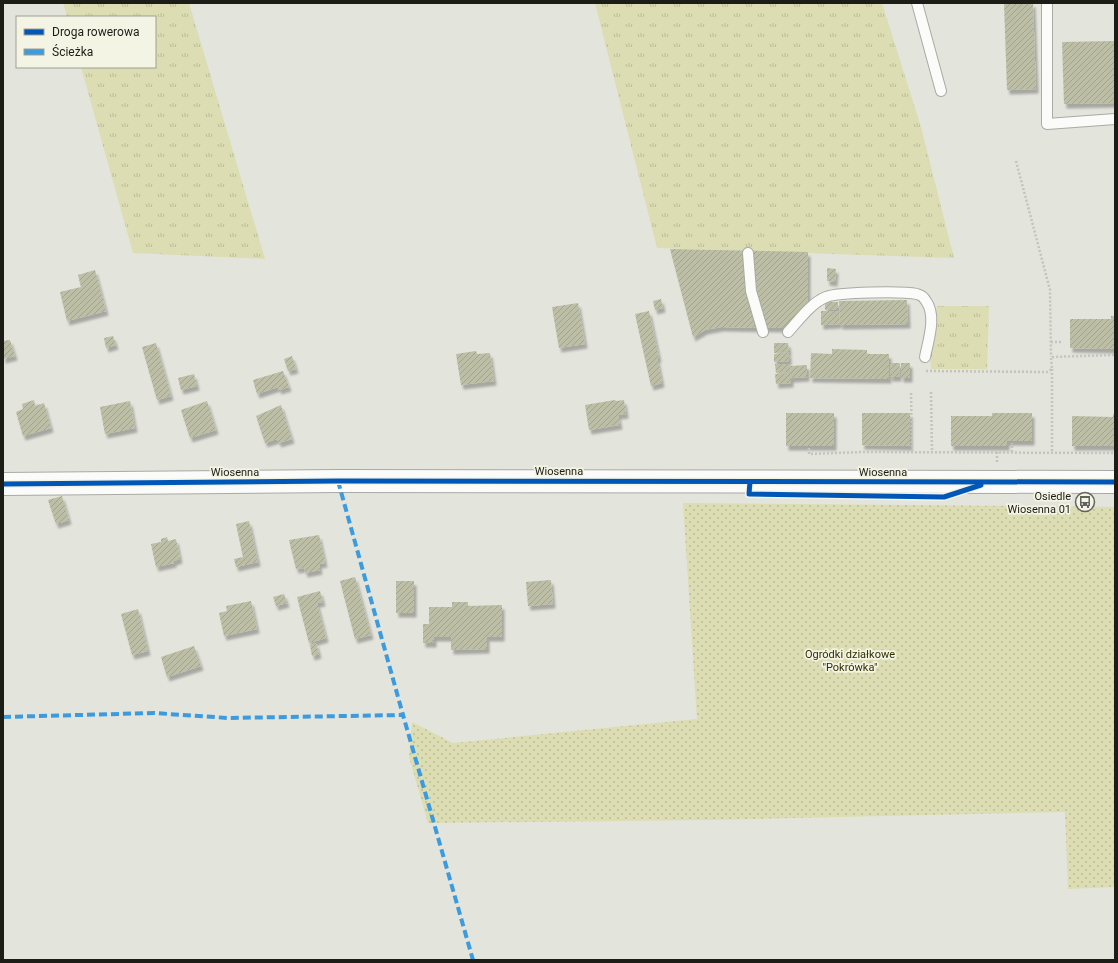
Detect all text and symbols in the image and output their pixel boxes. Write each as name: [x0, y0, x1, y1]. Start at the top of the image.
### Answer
legend: [16, 16, 156, 68]
text: Droga rowerowa: [52, 25, 139, 39]
text: Ścieżka: [52, 44, 93, 59]
street label: Wiosenna: [535, 465, 583, 478]
street label: Wiosenna: [211, 466, 259, 479]
street label: Wiosenna: [859, 466, 907, 479]
place label: Osiedle Wiosenna 01: [1008, 490, 1071, 516]
bus stop icon: Osiedle Wiosenna 01: [1074, 491, 1096, 513]
park label: Ogródki działkowe "Pokrówka": [805, 648, 895, 674]

